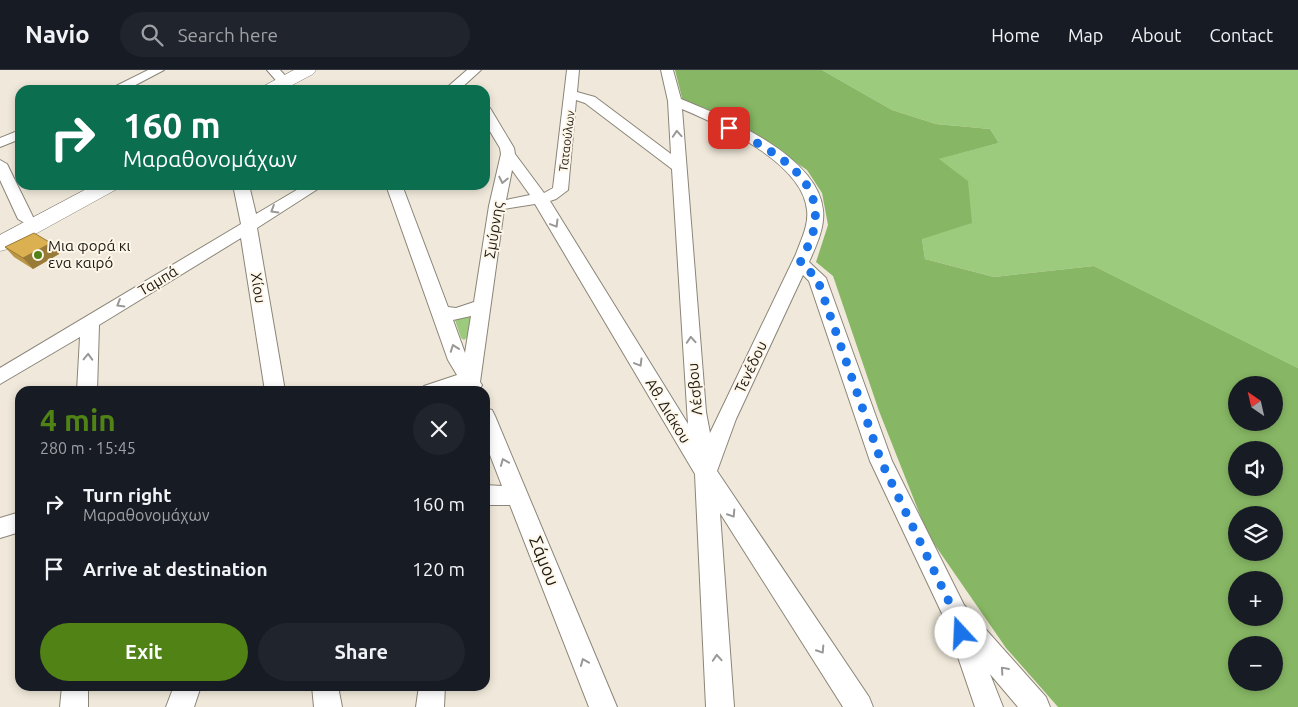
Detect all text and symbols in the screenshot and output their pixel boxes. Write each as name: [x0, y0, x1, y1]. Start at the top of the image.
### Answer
search box: [120, 12, 470, 57]
text: Navio: [25, 21, 90, 48]
icon: search: [138, 21, 166, 49]
text: Search here: [178, 24, 278, 46]
text: Home: [991, 25, 1040, 45]
text: Map: [1068, 25, 1103, 45]
text: About: [1131, 25, 1181, 45]
text: Contact: [1209, 25, 1273, 45]
icon: right: [40, 105, 105, 170]
text: 160 m: [123, 105, 221, 145]
pin: [708, 107, 750, 149]
street label: Ταταούλων: [556, 109, 577, 172]
icon: arrive: [715, 114, 743, 142]
one-way arrow: [672, 130, 683, 138]
text: Μαραθονομάχων: [123, 146, 297, 171]
one-way arrow: [498, 176, 508, 184]
street label: Σμύρνης: [481, 200, 506, 259]
one-way arrow: [271, 204, 280, 214]
one-way arrow: [549, 218, 559, 227]
place label: Μια φορά κι ενα καιρό: [48, 237, 131, 271]
marker: Μια φορά κι ενα καιρό: [32, 249, 44, 261]
street label: Ταμπά: [135, 262, 181, 299]
street label: Χίου: [248, 271, 269, 305]
one-way arrow: [117, 297, 126, 307]
one-way arrow: [685, 335, 696, 343]
street label: Τενέδου: [731, 338, 770, 396]
one-way arrow: [449, 344, 459, 353]
one-way arrow: [83, 353, 94, 361]
one-way arrow: [632, 357, 642, 366]
street label: Λέσβου: [684, 362, 705, 416]
street label: Αθ. Διάκου: [642, 375, 694, 446]
north arrow: [1228, 376, 1282, 431]
map controls: [1228, 376, 1283, 691]
text: 4 min: [40, 403, 116, 437]
button: close: [413, 403, 465, 455]
text: 280 m · 15:45: [40, 439, 136, 457]
button: sound: [1228, 441, 1283, 496]
one-way arrow: [500, 459, 510, 467]
text: Turn right: [83, 484, 171, 506]
icon: right: [40, 490, 68, 518]
text: 160 m: [412, 493, 465, 515]
text: Μαραθονομάχων: [83, 506, 210, 524]
button: layers: [1228, 506, 1283, 561]
one-way arrow: [726, 509, 736, 518]
street label: Σάμου: [526, 533, 564, 588]
icon: arrive: [40, 555, 68, 583]
text: Arrive at destination: [83, 558, 268, 580]
text: 120 m: [412, 558, 465, 580]
button: +: [1228, 571, 1283, 626]
position arrow: [934, 606, 986, 658]
button: Exit: [40, 623, 248, 681]
button: Share: [258, 623, 465, 681]
button: −: [1228, 636, 1283, 691]
one-way arrow: [815, 645, 825, 654]
one-way arrow: [712, 654, 723, 662]
one-way arrow: [580, 658, 591, 667]
one-way arrow: [1001, 667, 1010, 676]

